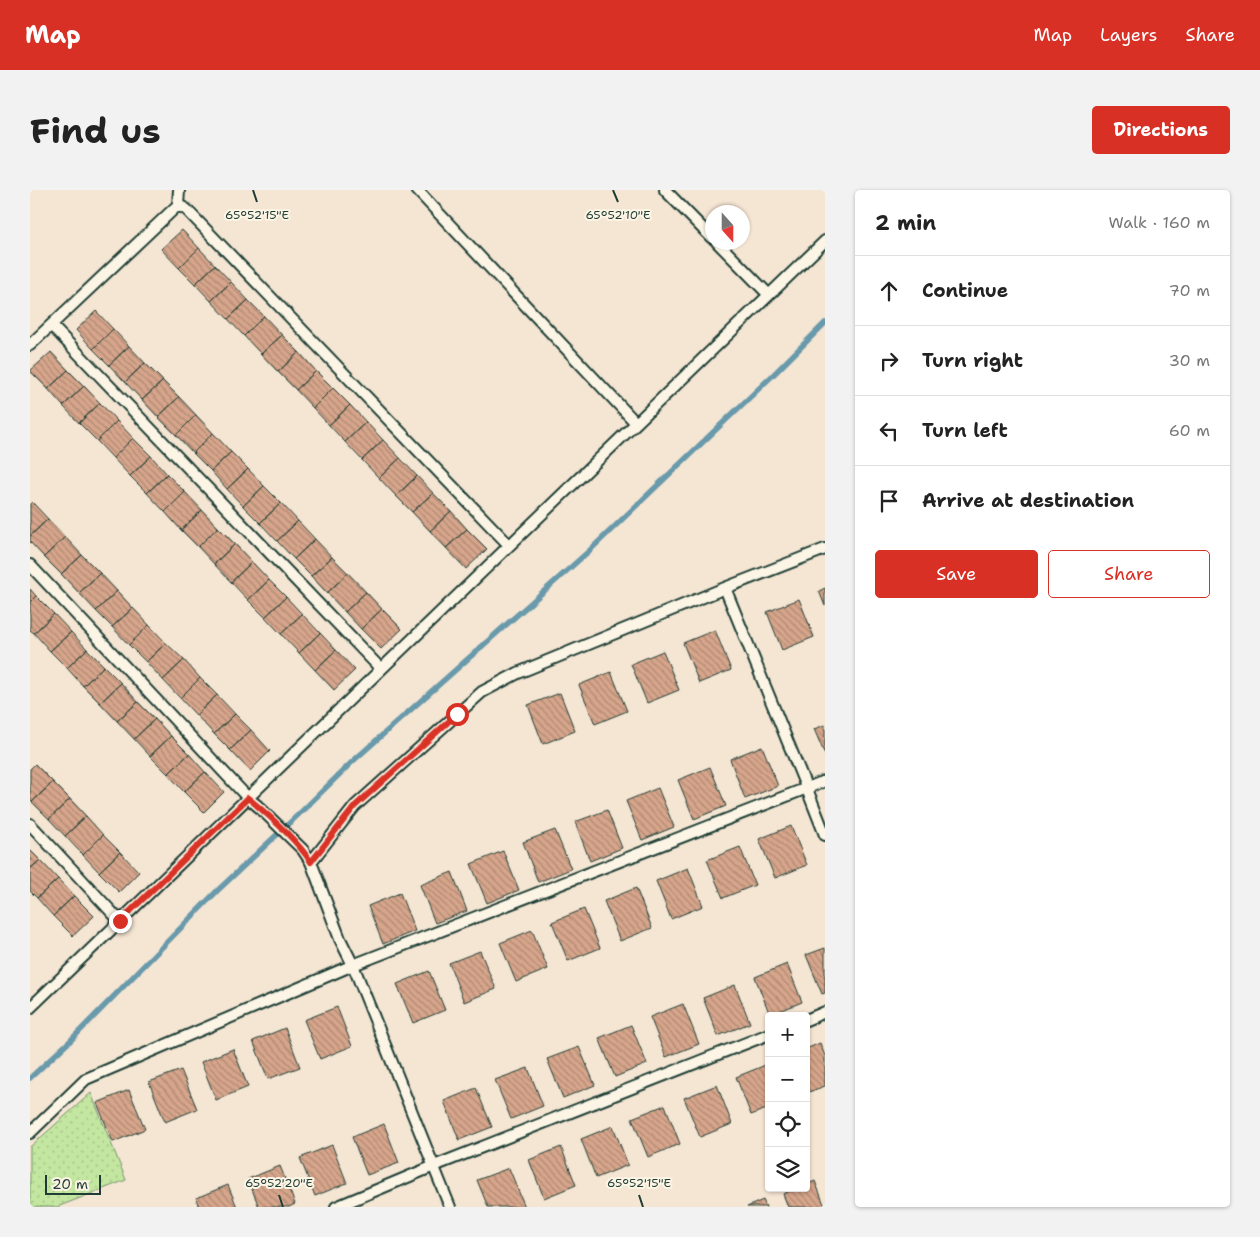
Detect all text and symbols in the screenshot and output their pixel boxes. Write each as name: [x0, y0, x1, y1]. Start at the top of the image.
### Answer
text: Map: [25, 19, 81, 51]
text: Map: [1034, 23, 1072, 47]
text: Layers: [1100, 23, 1157, 47]
text: Share: [1185, 23, 1235, 47]
button: Directions: [1092, 106, 1230, 154]
text: Find us: [30, 107, 161, 154]
north arrow: [705, 205, 750, 250]
text: 65°52'15"E: [225, 207, 289, 223]
text: 65°52'10"E: [585, 207, 651, 223]
text: 2 min: [875, 209, 936, 237]
text: Walk · 160 m: [1109, 212, 1210, 233]
icon: ahead: [875, 277, 903, 305]
text: Continue: [922, 278, 1008, 303]
text: 70 m: [1169, 280, 1210, 301]
icon: right: [875, 347, 903, 375]
text: Turn right: [922, 348, 1023, 373]
text: 30 m: [1169, 350, 1210, 371]
icon: left: [875, 417, 903, 445]
text: Turn left: [922, 418, 1008, 443]
text: 60 m: [1169, 420, 1210, 441]
icon: arrive: [875, 487, 903, 515]
text: Arrive at destination: [922, 488, 1134, 513]
button: Save: [875, 550, 1038, 598]
button: Share: [1048, 550, 1210, 598]
route start: [446, 703, 469, 726]
route end: [109, 910, 132, 933]
map controls: [765, 1012, 810, 1192]
button: +: [765, 1012, 810, 1057]
button: −: [765, 1057, 810, 1102]
button: locate: [765, 1102, 810, 1147]
button: layers: [765, 1147, 810, 1192]
scale bar: [45, 1172, 101, 1195]
text: 20 m: [52, 1175, 88, 1193]
text: 65°52'20"E: [245, 1175, 313, 1191]
text: 65°52'15"E: [607, 1175, 671, 1191]

